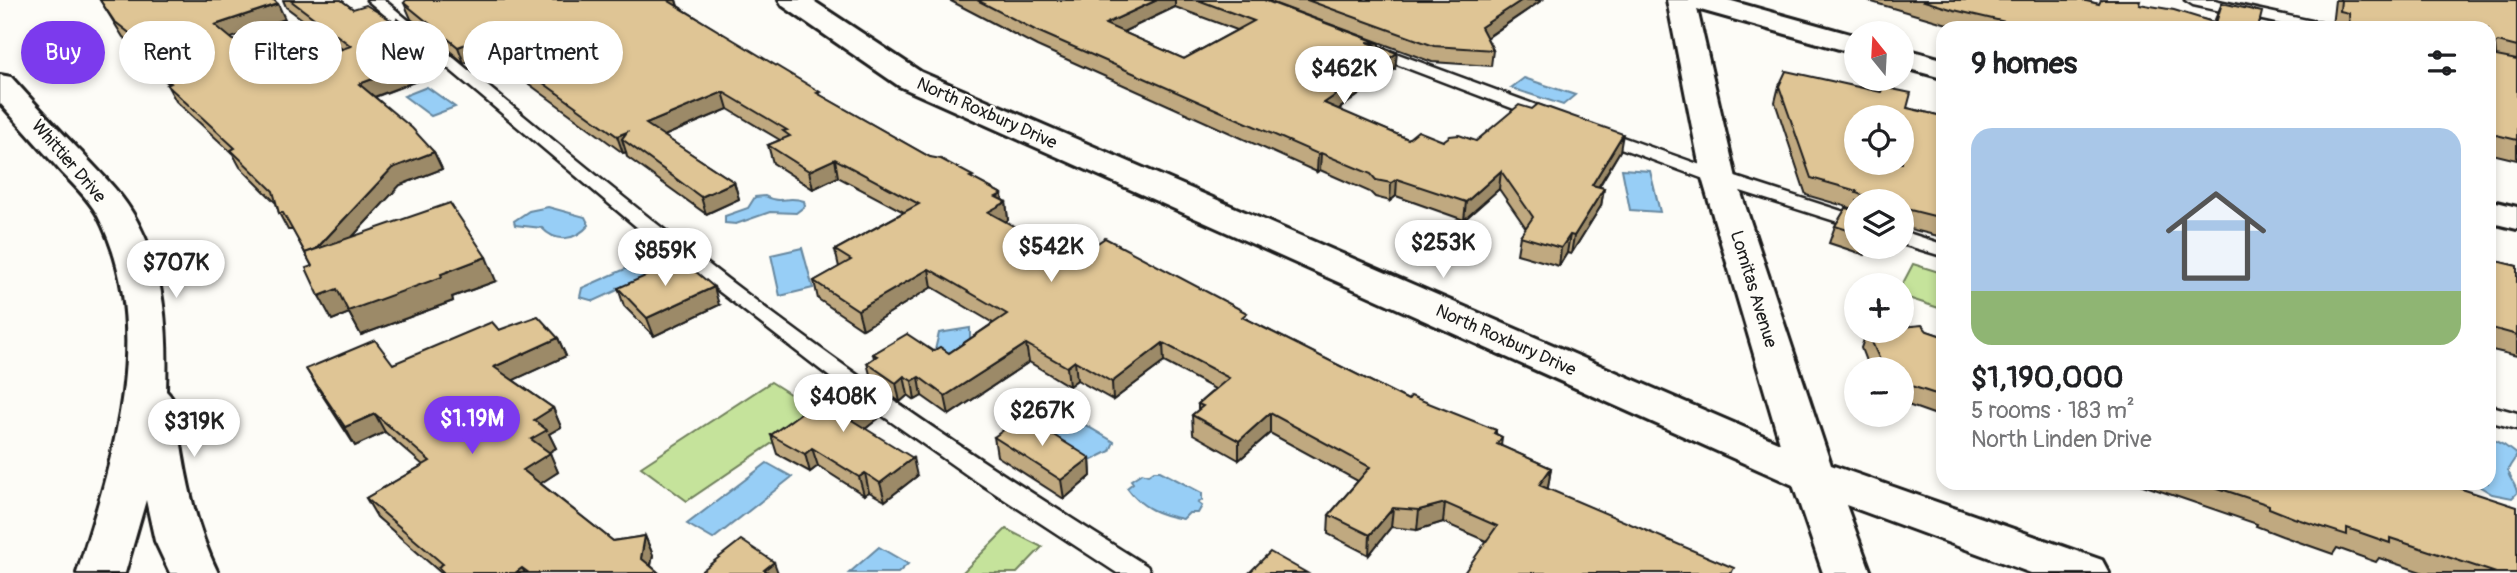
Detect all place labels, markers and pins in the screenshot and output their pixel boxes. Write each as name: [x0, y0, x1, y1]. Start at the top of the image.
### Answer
pin: $462K: [1295, 46, 1393, 106]
pin: $253K: [1394, 220, 1492, 280]
pin: $542K: [1002, 224, 1100, 284]
pin: $859K: [616, 229, 714, 288]
pin: $707K: [127, 240, 225, 300]
pin: $408K: [794, 374, 892, 434]
pin: $267K: [993, 388, 1091, 448]
pin: $1.19M: [415, 396, 529, 456]
pin: $319K: [145, 400, 243, 459]

